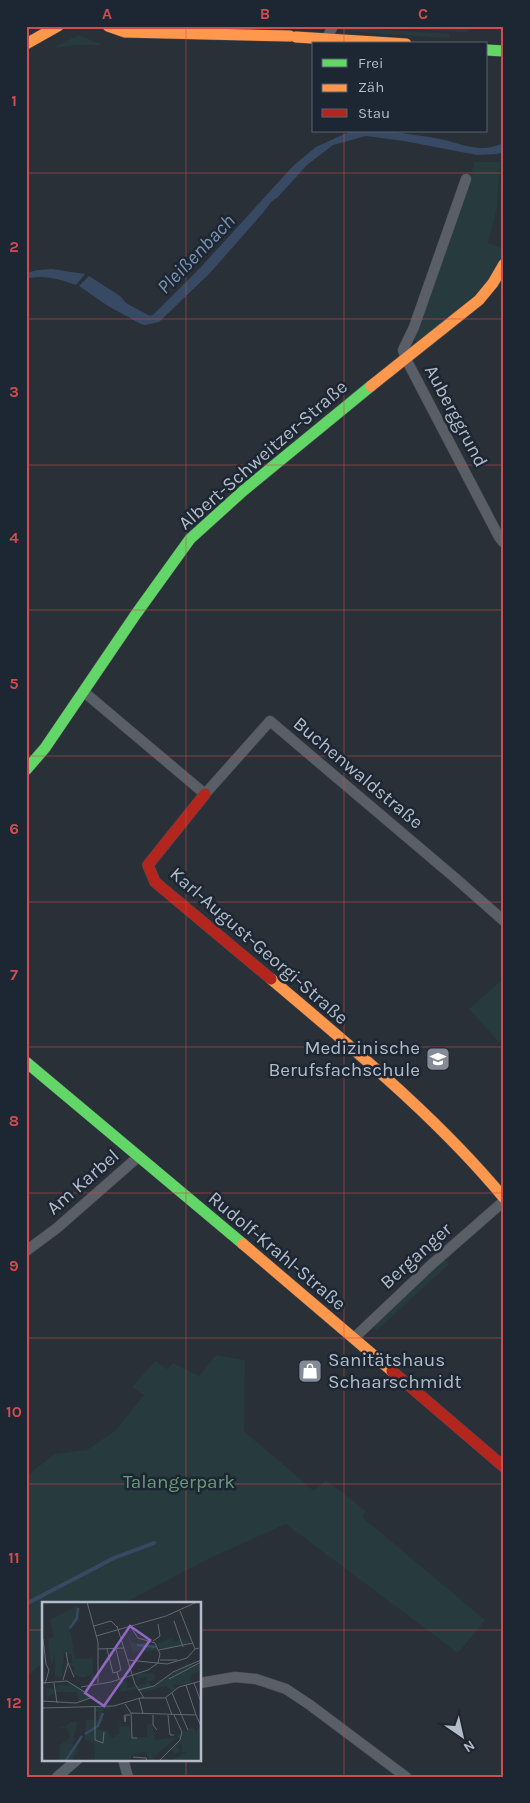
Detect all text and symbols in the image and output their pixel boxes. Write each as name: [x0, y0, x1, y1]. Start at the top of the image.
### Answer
text: A: [102, 4, 112, 23]
text: B: [260, 4, 270, 23]
text: C: [418, 4, 428, 23]
legend: [312, 42, 488, 132]
text: Frei: [358, 54, 383, 72]
text: Zäh: [358, 78, 384, 96]
text: 1: [11, 91, 17, 110]
text: Stau: [358, 104, 390, 122]
water label: Pleißenbach: [152, 209, 240, 299]
text: 2: [9, 237, 19, 256]
street label: Auberggrund: [420, 361, 492, 471]
street label: Albert-Schweitzer-Straße: [174, 376, 352, 534]
text: 3: [9, 382, 19, 401]
text: 4: [9, 528, 19, 547]
text: 5: [9, 674, 19, 693]
street label: Buchenwaldstraße: [289, 712, 427, 834]
text: 6: [9, 819, 19, 838]
street label: Karl-August-Georgi-Straße: [166, 863, 352, 1029]
text: 7: [10, 965, 18, 984]
place label: Medizinische Berufsfachschule: [268, 1037, 420, 1081]
school or university icon: Medizinische Berufsfachschule: [425, 1046, 451, 1072]
text: 8: [9, 1111, 19, 1130]
street label: Am Karbel: [42, 1145, 124, 1219]
street label: Rudolf-Krahl-Straße: [204, 1187, 350, 1315]
street label: Berganger: [376, 1218, 456, 1294]
text: 9: [9, 1256, 19, 1275]
place label: Sanitätshaus Schaarschmidt: [328, 1349, 462, 1393]
shop icon: Sanitätshaus Schaarschmidt: [297, 1358, 323, 1384]
text: 10: [6, 1402, 22, 1421]
park label: Talangerpark: [123, 1471, 235, 1493]
text: 11: [8, 1548, 20, 1567]
inset map: [42, 1602, 201, 1760]
text: 12: [6, 1693, 22, 1712]
north arrow: [438, 1710, 488, 1760]
text: N: [460, 1737, 478, 1756]

